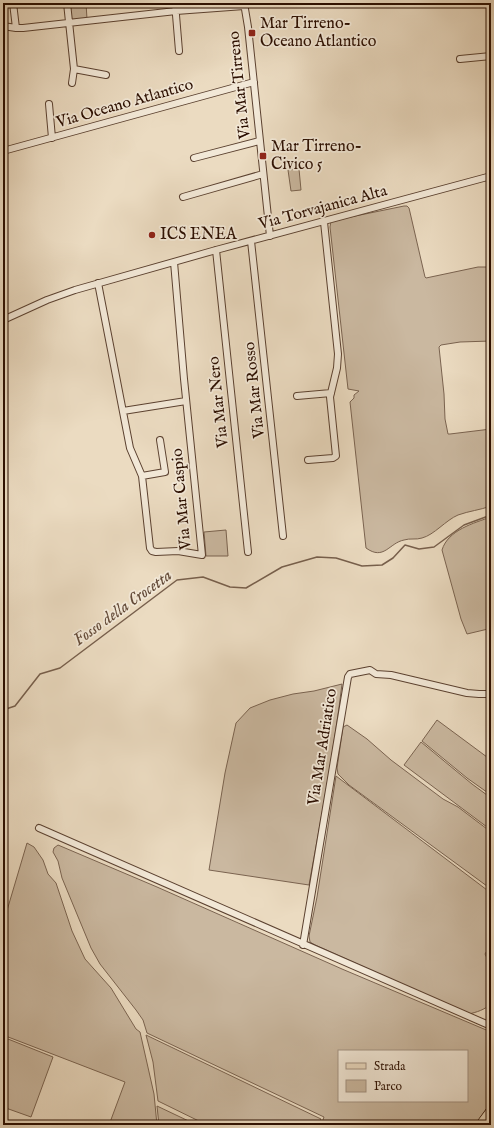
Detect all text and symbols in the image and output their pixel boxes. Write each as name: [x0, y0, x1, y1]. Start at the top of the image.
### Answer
place label: Mar Tirreno- Oceano Atlantico: [260, 14, 377, 52]
marker: Mar Tirreno- Oceano Atlantico: [247, 28, 257, 38]
street label: Via Mar Tirreno: [224, 30, 256, 141]
street label: Via Oceano Atlantico: [53, 75, 196, 133]
place label: Mar Tirreno- Civico 5: [271, 137, 362, 175]
marker: Mar Tirreno- Civico 5: [258, 151, 268, 161]
street label: Via Torvajanica Alta: [256, 181, 389, 235]
place label: ICS ENEA: [160, 225, 238, 245]
marker: ICS ENEA: [147, 230, 157, 240]
street label: Via Mar Rosso: [240, 340, 270, 440]
street label: Via Mar Nero: [204, 355, 234, 450]
street label: Via Mar Caspio: [168, 447, 196, 552]
water label: Fosso della Crocetta: [70, 565, 177, 651]
street label: Via Mar Adriatico: [304, 687, 342, 808]
legend: [338, 1050, 468, 1102]
text: Strada: [374, 1059, 406, 1074]
text: Parco: [374, 1079, 403, 1094]

